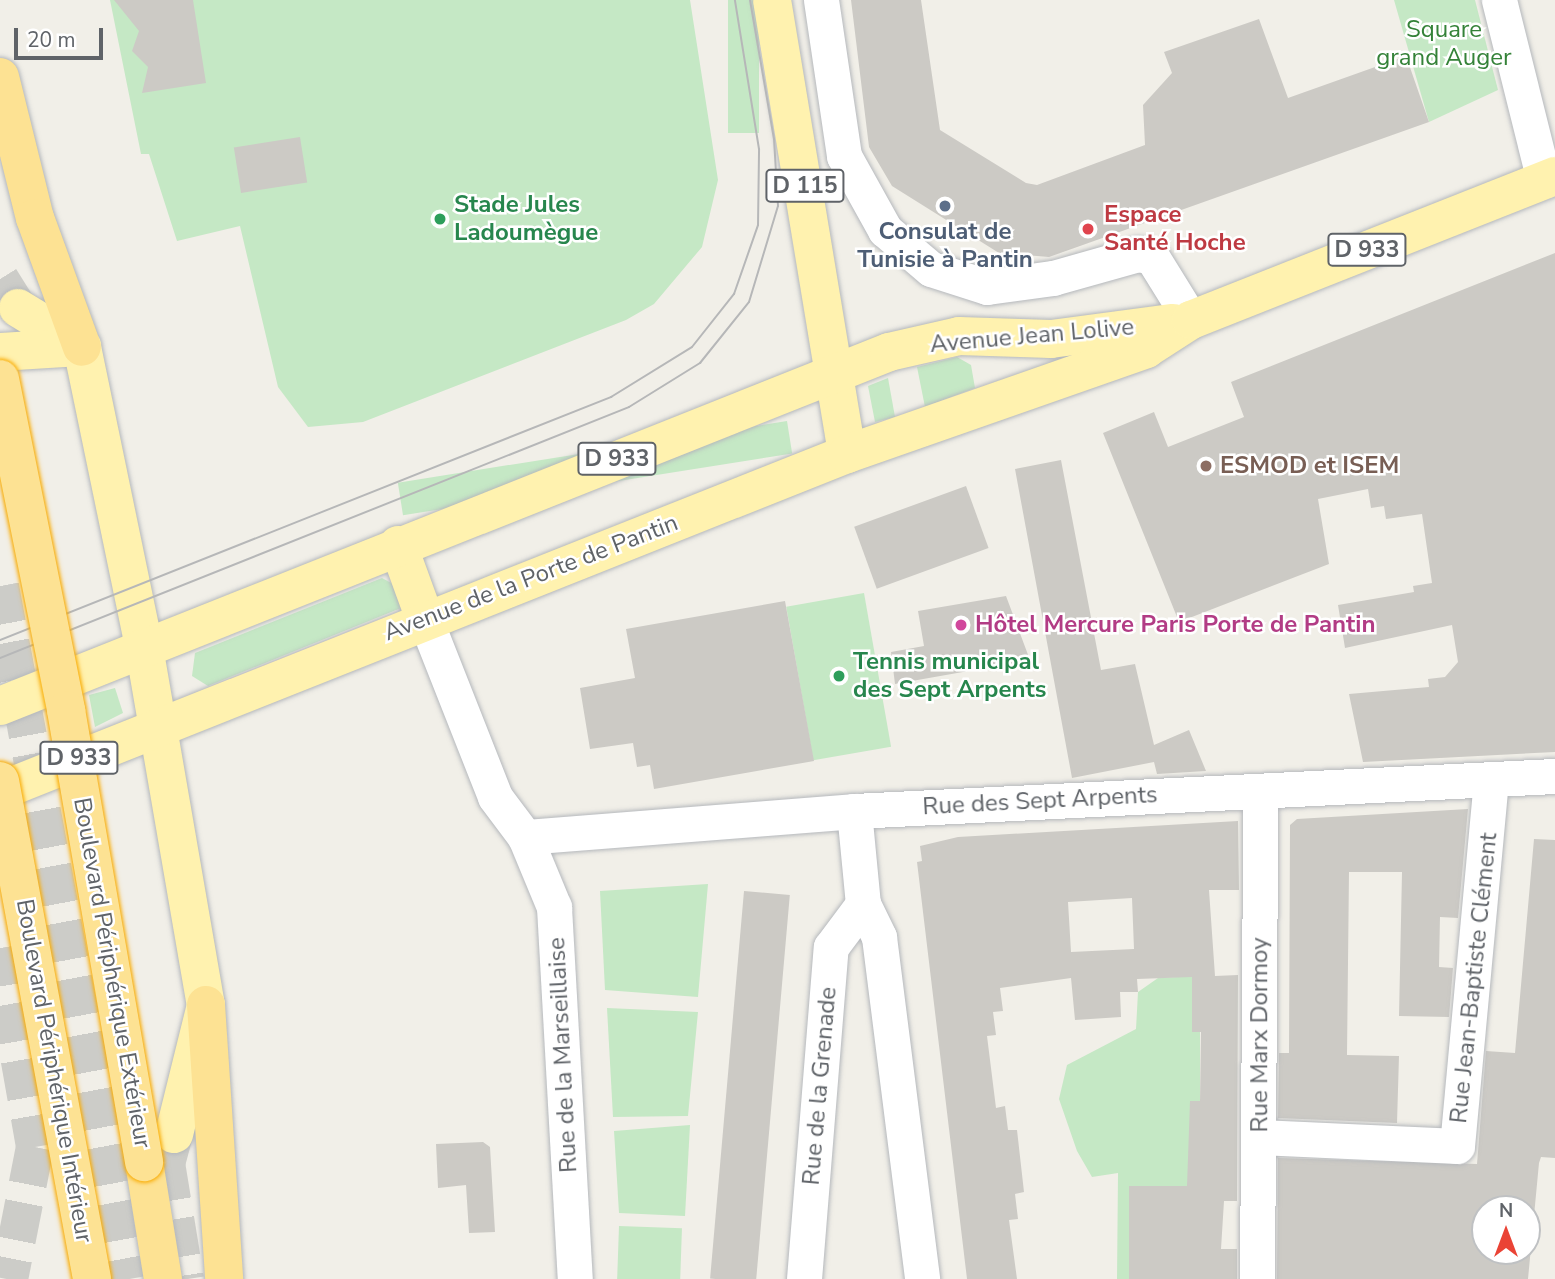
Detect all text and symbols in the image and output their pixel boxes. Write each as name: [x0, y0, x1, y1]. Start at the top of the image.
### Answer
scale bar: [18, 14, 107, 58]
park label: Square grand Auger: [1376, 16, 1512, 72]
text: 20 m: [27, 26, 76, 54]
road number: D 115: [765, 167, 845, 206]
place label: Stade Jules Ladoumègue: [454, 191, 598, 247]
marker: Consulat de Tunisie à Pantin: [937, 198, 953, 214]
place label: Espace Santé Hoche: [1104, 201, 1246, 257]
marker: Stade Jules Ladoumègue: [432, 211, 448, 227]
place label: Consulat de Tunisie à Pantin: [857, 218, 1033, 274]
marker: Espace Santé Hoche: [1078, 219, 1098, 239]
road number: D 933: [1327, 230, 1407, 270]
street label: Avenue Jean Lolive: [929, 313, 1135, 359]
road number: D 933: [577, 440, 657, 478]
place label: ESMOD et ISEM: [1220, 452, 1399, 480]
marker: ESMOD et ISEM: [1198, 458, 1214, 474]
street label: Avenue de la Porte de Pantin: [380, 509, 682, 647]
place label: Hôtel Mercure Paris Porte de Pantin: [975, 611, 1375, 639]
marker: Hôtel Mercure Paris Porte de Pantin: [953, 617, 969, 633]
place label: Tennis municipal des Sept Arpents: [853, 648, 1046, 704]
marker: Tennis municipal des Sept Arpents: [831, 668, 847, 684]
road number: D 933: [39, 738, 119, 778]
street label: Rue des Sept Arpents: [922, 780, 1158, 822]
street label: Boulevard Périphérique Extérieur: [67, 796, 157, 1150]
street label: Rue Jean-Baptiste Clément: [1444, 831, 1504, 1125]
street label: Boulevard Périphérique Intérieur: [10, 897, 98, 1245]
street label: Rue de la Marseillaise: [542, 937, 584, 1173]
street label: Rue Marx Dormoy: [1246, 938, 1274, 1132]
street label: Rue de la Grenade: [797, 986, 843, 1186]
north arrow: [1471, 1195, 1541, 1265]
text: N: [1499, 1198, 1513, 1224]

